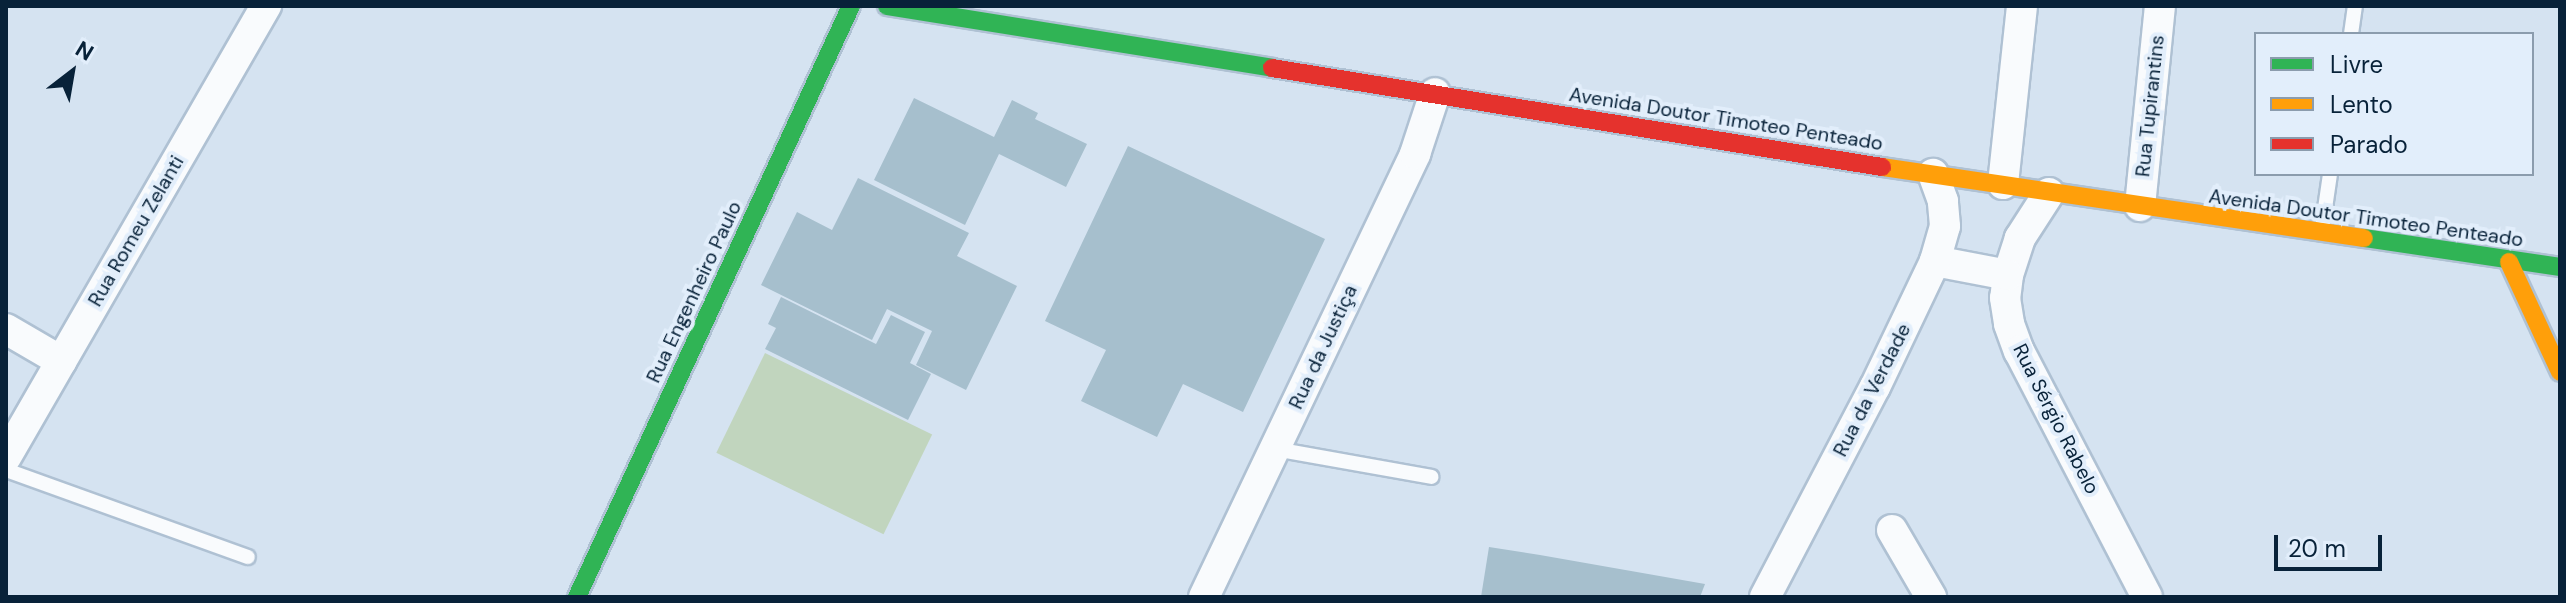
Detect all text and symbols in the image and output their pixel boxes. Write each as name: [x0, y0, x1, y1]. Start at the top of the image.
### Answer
north arrow: [32, 32, 112, 112]
legend: [2254, 32, 2534, 176]
text: N: [70, 34, 99, 68]
street label: Rua Tupirantins: [2131, 34, 2169, 178]
text: Livre: [2330, 49, 2383, 80]
street label: Avenida Doutor Timoteo Penteado: [1567, 82, 1885, 156]
text: Lento: [2330, 89, 2393, 120]
text: Parado: [2330, 129, 2408, 160]
street label: Rua Romeu Zelanti: [83, 151, 189, 311]
street label: Avenida Doutor Timoteo Penteado: [2207, 184, 2525, 252]
street label: Rua Engenheiro Paulo: [641, 197, 747, 387]
street label: Rua da Justiça: [1284, 281, 1362, 413]
street label: Rua da Verdade: [1828, 319, 1916, 461]
street label: Rua Sérgio Rabelo: [2008, 340, 2104, 498]
scale bar: [2278, 519, 2386, 569]
text: 20 m: [2288, 533, 2346, 564]

